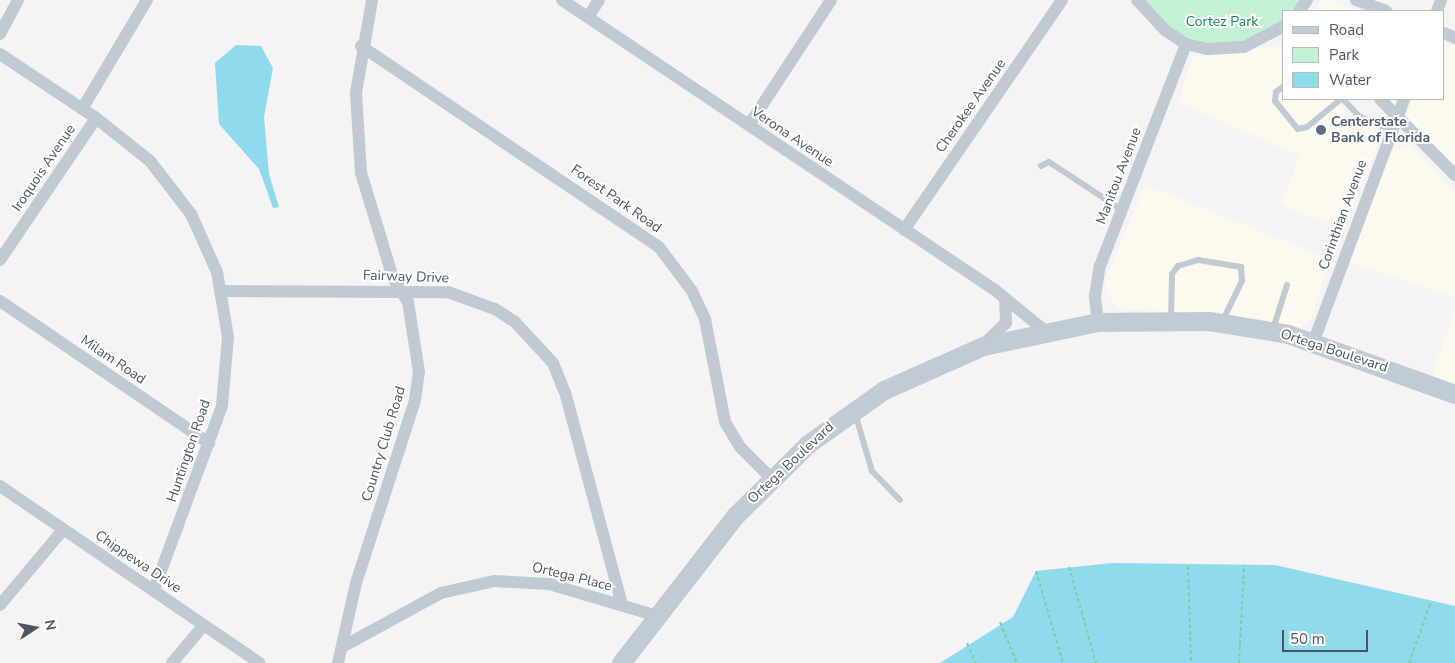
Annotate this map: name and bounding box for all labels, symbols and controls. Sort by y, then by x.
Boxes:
legend [1282,10,1445,100]
park label: Cortez Park [1186,14,1258,30]
text: Road [1329,20,1364,40]
text: Park [1329,45,1359,65]
street label: Cherokee Avenue [932,56,1010,156]
text: Water [1329,70,1371,90]
street label: Verona Avenue [748,103,836,171]
place label: Centerstate Bank of Florida [1331,114,1430,146]
street label: Iroquois Avenue [9,121,79,215]
marker: Centerstate Bank of Florida [1315,124,1327,136]
street label: Manitou Avenue [1093,125,1145,227]
street label: Corinthian Avenue [1315,158,1371,272]
street label: Forest Park Road [567,161,665,237]
street label: Fairway Drive [362,267,450,287]
street label: Ortega Boulevard [1278,326,1390,376]
street label: Milam Road [77,332,149,388]
street label: Country Club Road [359,384,409,504]
street label: Huntington Road [164,397,214,505]
street label: Ortega Boulevard [744,419,838,507]
street label: Chippewa Drive [92,527,184,597]
street label: Ortega Place [530,559,614,595]
north arrow [10,603,60,653]
text: N [40,618,61,632]
scale bar [1285,620,1371,652]
text: 50 m [1290,629,1325,649]

